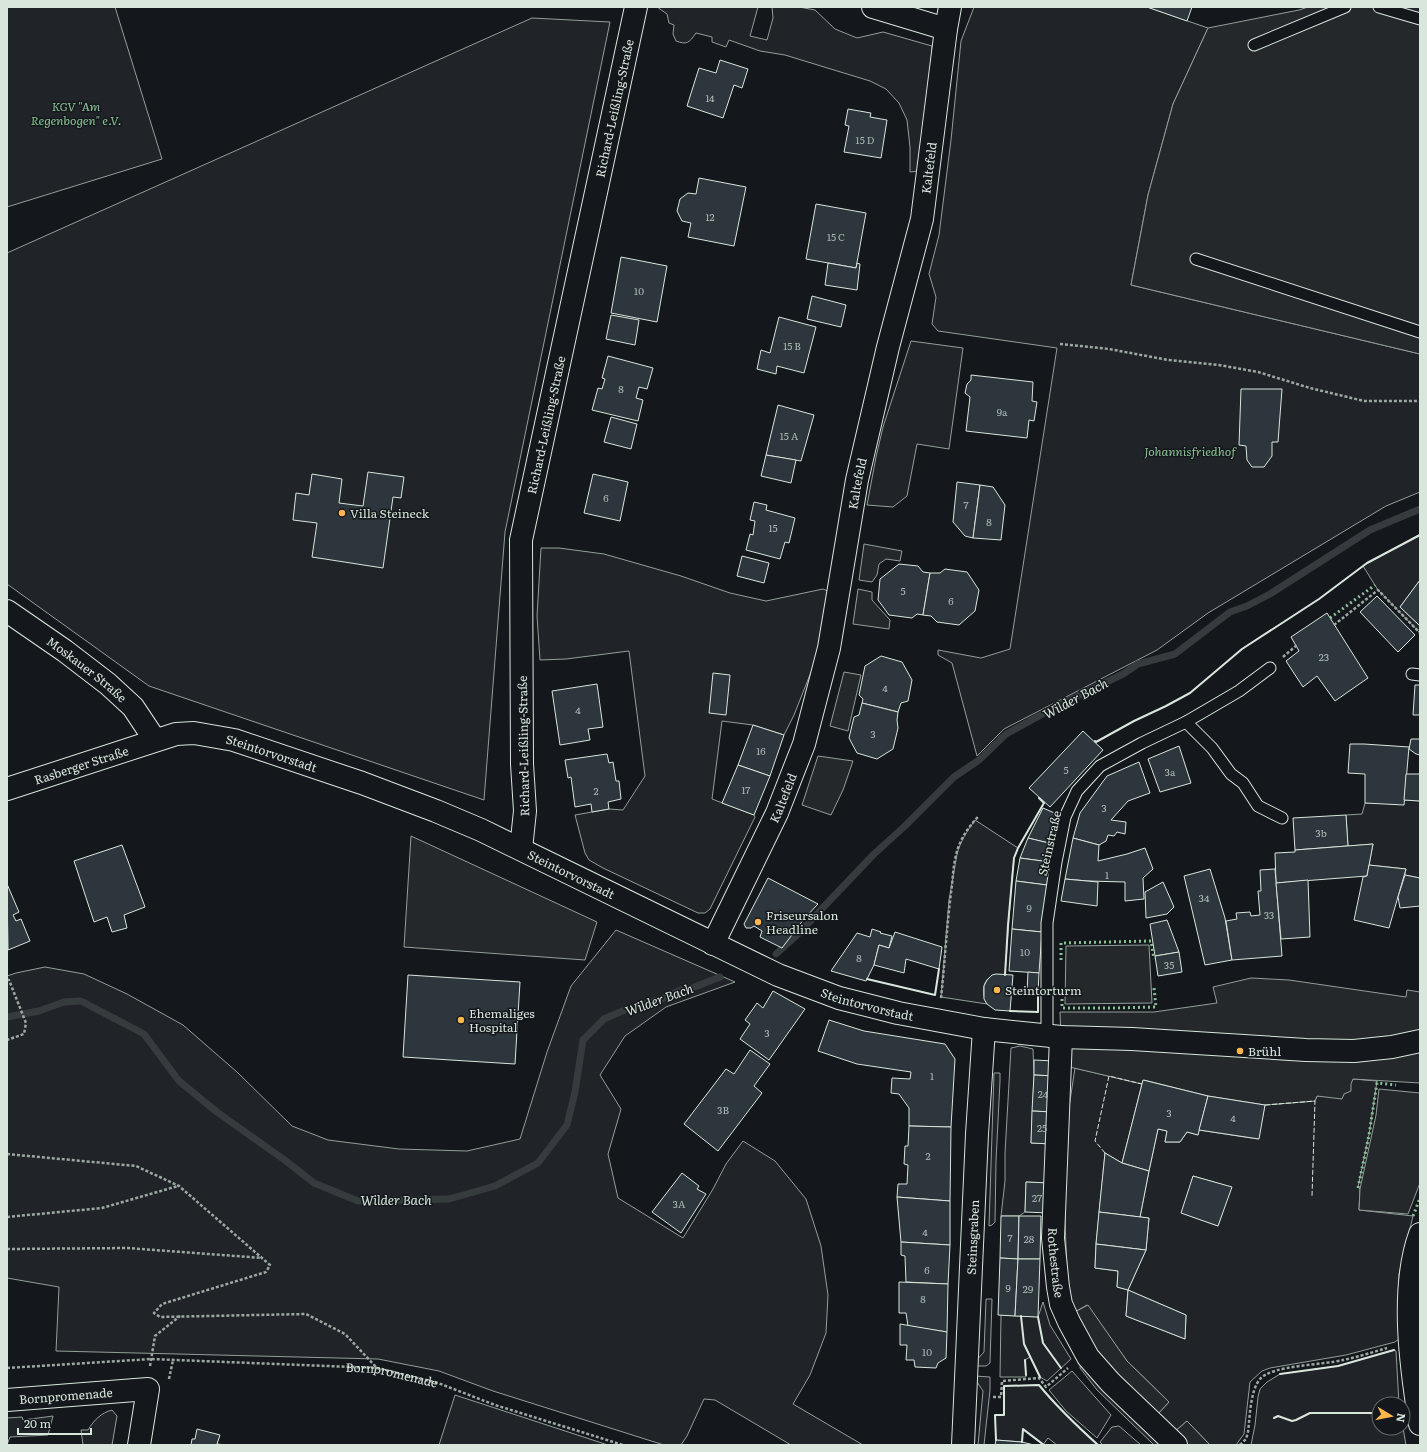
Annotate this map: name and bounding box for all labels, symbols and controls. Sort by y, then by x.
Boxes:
street label: Richard-Leißling-Straße [591,37,638,179]
house number: 14 [705,90,715,105]
park label: KGV "Am Regenbogen" e.V. [31,97,121,129]
house number: 15 D [856,132,875,147]
street label: Kaltefeld [916,140,941,195]
house number: 12 [705,209,715,224]
house number: 15 C [827,229,845,244]
house number: 10 [634,283,644,298]
house number: 15 B [783,338,801,353]
street label: Richard-Leißling-Straße [522,354,569,496]
house number: 8 [618,381,624,396]
house number: 9a [997,404,1008,419]
house number: 15 A [780,428,799,443]
park label: Johannisfriedhof [1144,442,1237,460]
street label: Kaltefeld [843,455,871,511]
house number: 6 [603,490,609,505]
house number: 7 [963,497,969,512]
place label: Villa Steineck [350,504,430,522]
marker: Villa Steineck [337,508,347,518]
house number: 8 [986,514,992,529]
house number: 15 [768,520,778,535]
house number: 5 [900,583,906,598]
house number: 6 [948,593,954,608]
street label: Moskauer Straße [43,632,131,706]
house number: 23 [1319,649,1329,664]
water label: Wilder Bach [1039,673,1111,723]
street label: Richard-Leißling-Straße [513,675,533,817]
house number: 4 [882,680,888,695]
house number: 4 [575,702,581,717]
house number: 3 [870,726,876,741]
street label: Steintorvorstadt [225,730,320,776]
street label: Rasberger Straße [32,741,131,789]
house number: 16 [756,743,766,758]
house number: 5 [1063,762,1069,777]
house number: 3a [1165,764,1176,779]
street label: Kaltefeld [765,770,801,826]
house number: 17 [742,782,750,797]
house number: 2 [593,783,599,798]
house number: 3 [1101,800,1107,815]
street label: Steinstraße [1033,809,1065,877]
house number: 3b [1315,825,1327,840]
street label: Steintorvorstadt [525,845,618,903]
house number: 1 [1105,867,1109,882]
house number: 34 [1199,890,1210,905]
house number: 9 [1026,900,1032,915]
place label: Friseursalon Headline [766,906,838,938]
house number: 33 [1264,907,1274,922]
marker: Friseursalon Headline [753,917,763,927]
house number: 10 [1020,944,1030,959]
house number: 8 [856,950,862,965]
house number: 35 [1164,957,1174,972]
water label: Wilder Bach [622,978,696,1020]
place label: Steintorturm [1005,981,1082,999]
street label: Steintorvorstadt [818,983,915,1025]
marker: Steintorturm [992,985,1002,995]
place label: Ehemaliges Hospital [469,1004,535,1036]
marker: Ehemaliges Hospital [456,1015,466,1025]
house number: 3 [764,1025,770,1040]
place label: Brühl [1248,1042,1281,1060]
marker: Brühl [1235,1046,1245,1056]
house number: 1 [930,1068,934,1083]
house number: 24 [1038,1086,1049,1101]
house number: 3B [717,1102,729,1117]
house number: 3 [1166,1105,1172,1120]
house number: 4 [1230,1110,1236,1125]
house number: 25 [1037,1120,1047,1135]
house number: 2 [925,1148,931,1163]
water label: Wilder Bach [360,1190,432,1209]
house number: 27 [1032,1190,1042,1205]
house number: 3A [673,1196,686,1211]
street label: Steinsgraben [962,1199,983,1275]
house number: 4 [922,1224,928,1239]
street label: Rothestraße [1044,1227,1069,1299]
house number: 7 [1007,1230,1013,1245]
house number: 28 [1024,1231,1035,1246]
house number: 6 [924,1262,930,1277]
house number: 9 [1005,1280,1011,1295]
house number: 29 [1023,1281,1033,1296]
house number: 8 [920,1291,926,1306]
house number: 10 [922,1344,932,1359]
street label: Bornpromenade [345,1358,440,1392]
street label: Bornpromenade [18,1383,113,1408]
north arrow [1371,1396,1411,1436]
scale bar [18,1410,91,1436]
text: N [1393,1412,1411,1424]
text: 20 m [24,1414,51,1432]

